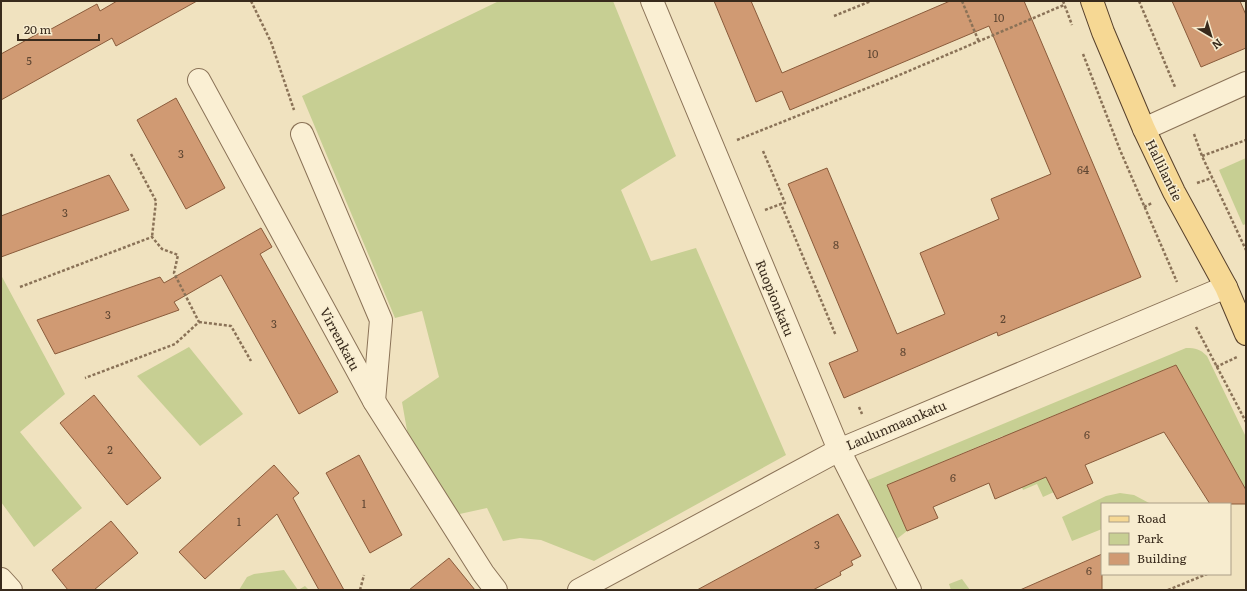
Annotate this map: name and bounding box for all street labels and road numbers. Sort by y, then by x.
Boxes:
street label: Hallilantie [1141,136,1188,204]
street label: Ruopionkatu [751,257,799,339]
street label: Virrenkatu [316,304,365,374]
street label: Laulunmaankatu [843,395,949,454]

